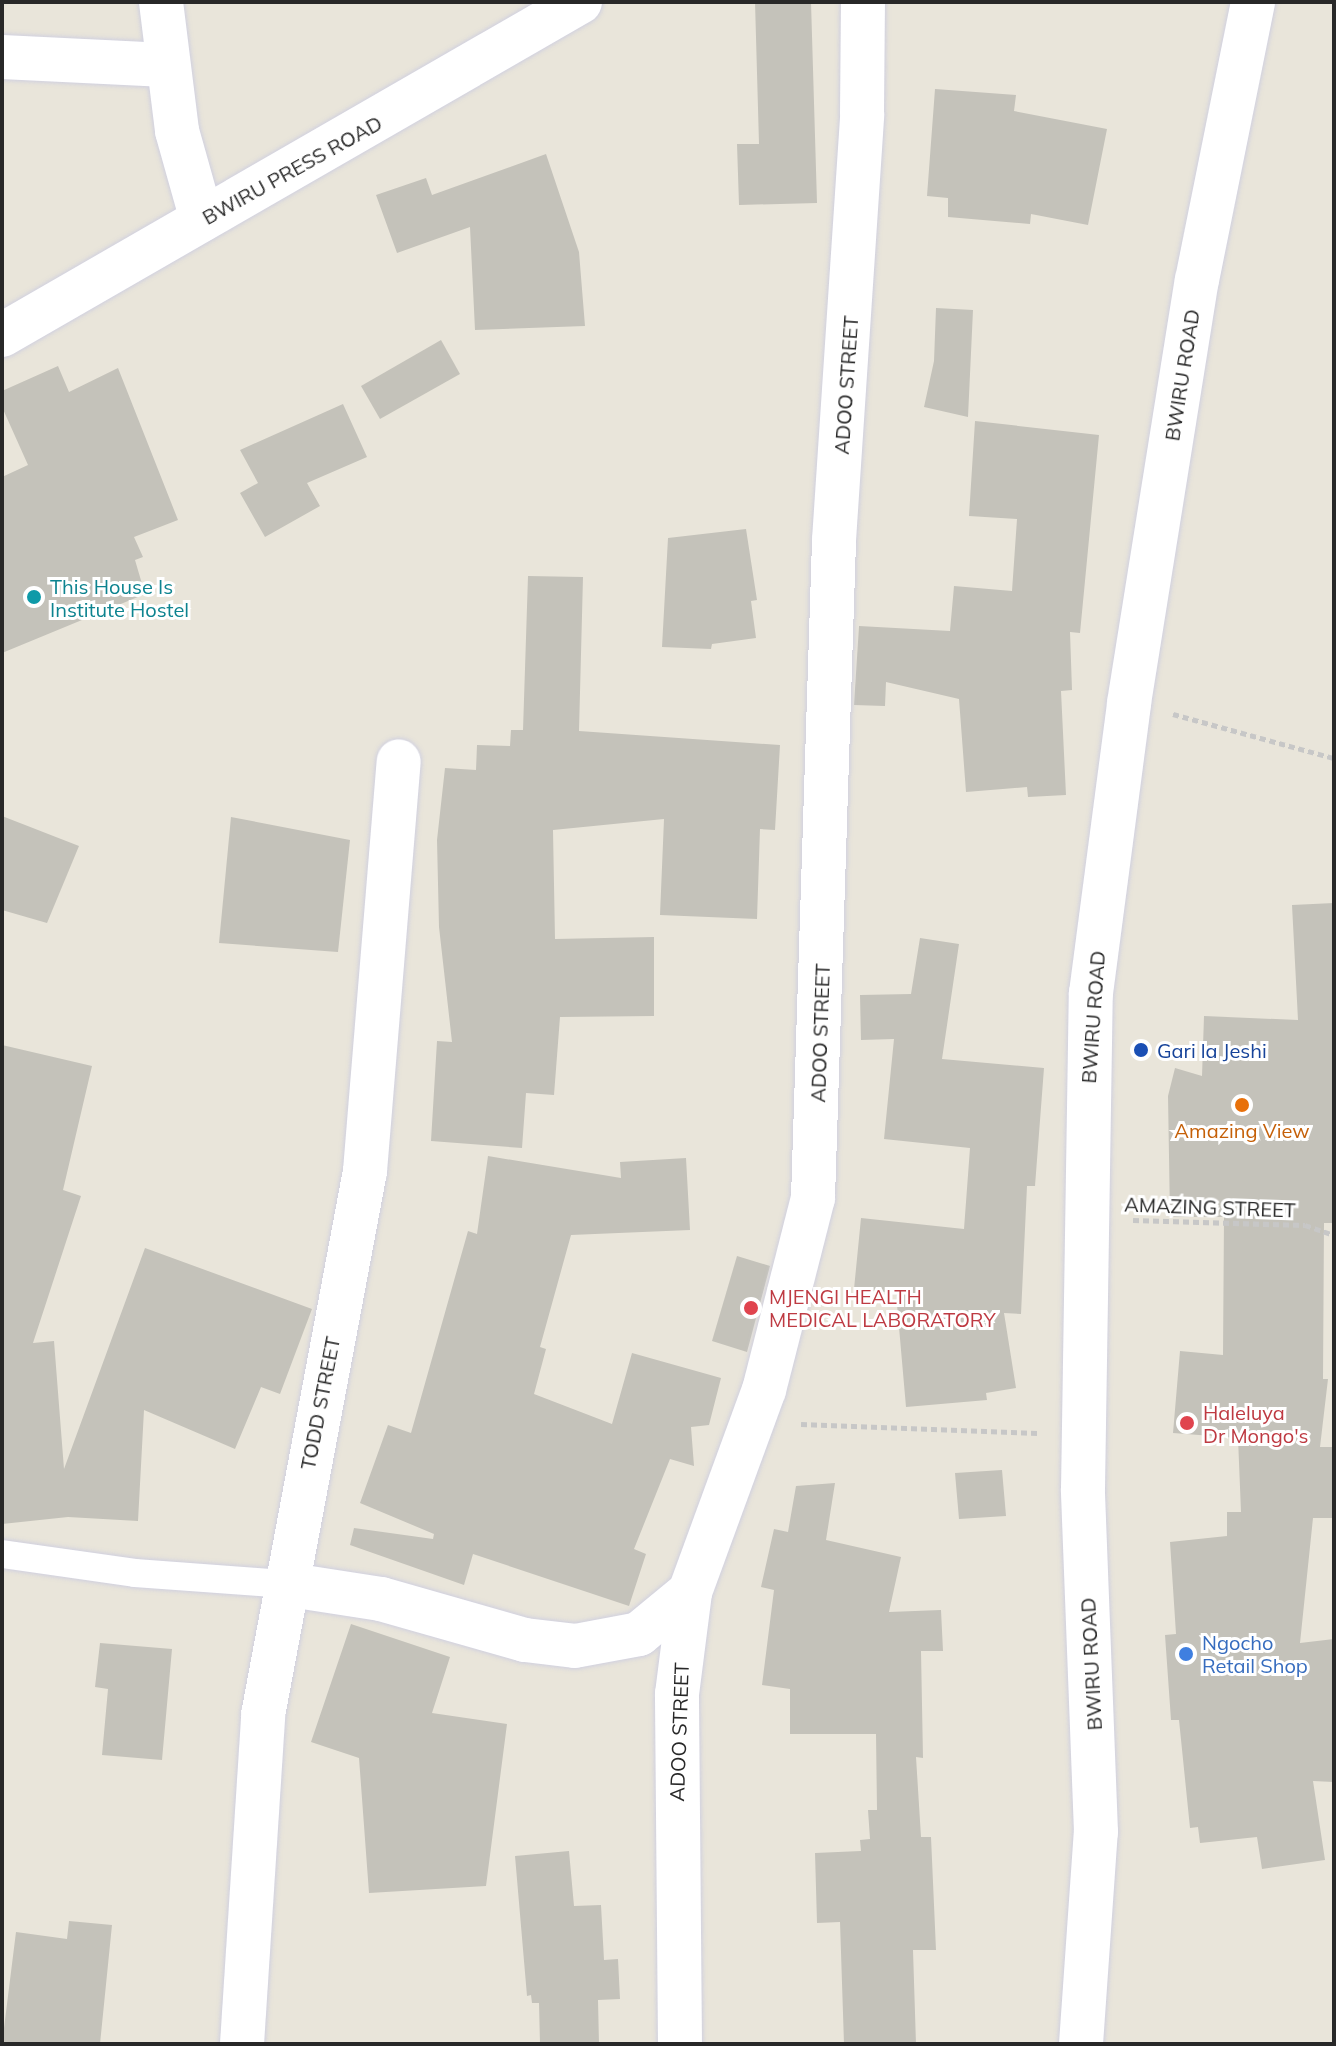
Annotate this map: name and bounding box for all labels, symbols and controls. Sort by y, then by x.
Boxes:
street label: BWIRU PRESS ROAD [198,111,386,229]
street label: BWIRU ROAD [1160,307,1204,443]
street label: ADOO STREET [829,315,863,455]
place label: This House Is Institute Hostel [50,574,189,621]
marker: This House Is Institute Hostel [25,588,43,606]
street label: BWIRU ROAD [1076,950,1110,1084]
street label: ADOO STREET [806,963,834,1103]
place label: Gari la Jeshi [1157,1038,1267,1062]
marker: Gari la Jeshi [1132,1041,1150,1059]
marker: Amazing View [1233,1096,1251,1114]
place label: Amazing View [1174,1118,1310,1142]
street label: AMAZING STREET [1124,1192,1296,1222]
place label: MJENGI HEALTH MEDICAL LABORATORY [769,1284,996,1331]
marker: MJENGI HEALTH MEDICAL LABORATORY [740,1297,762,1319]
street label: TODD STREET [295,1334,345,1472]
place label: Haleluya Dr Mongo's [1203,1400,1309,1447]
marker: Haleluya Dr Mongo's [1178,1414,1196,1432]
street label: BWIRU ROAD [1076,1597,1106,1731]
place label: Ngocho Retail Shop [1202,1630,1308,1677]
marker: Ngocho Retail Shop [1177,1645,1195,1663]
street label: ADOO STREET [665,1662,693,1802]

